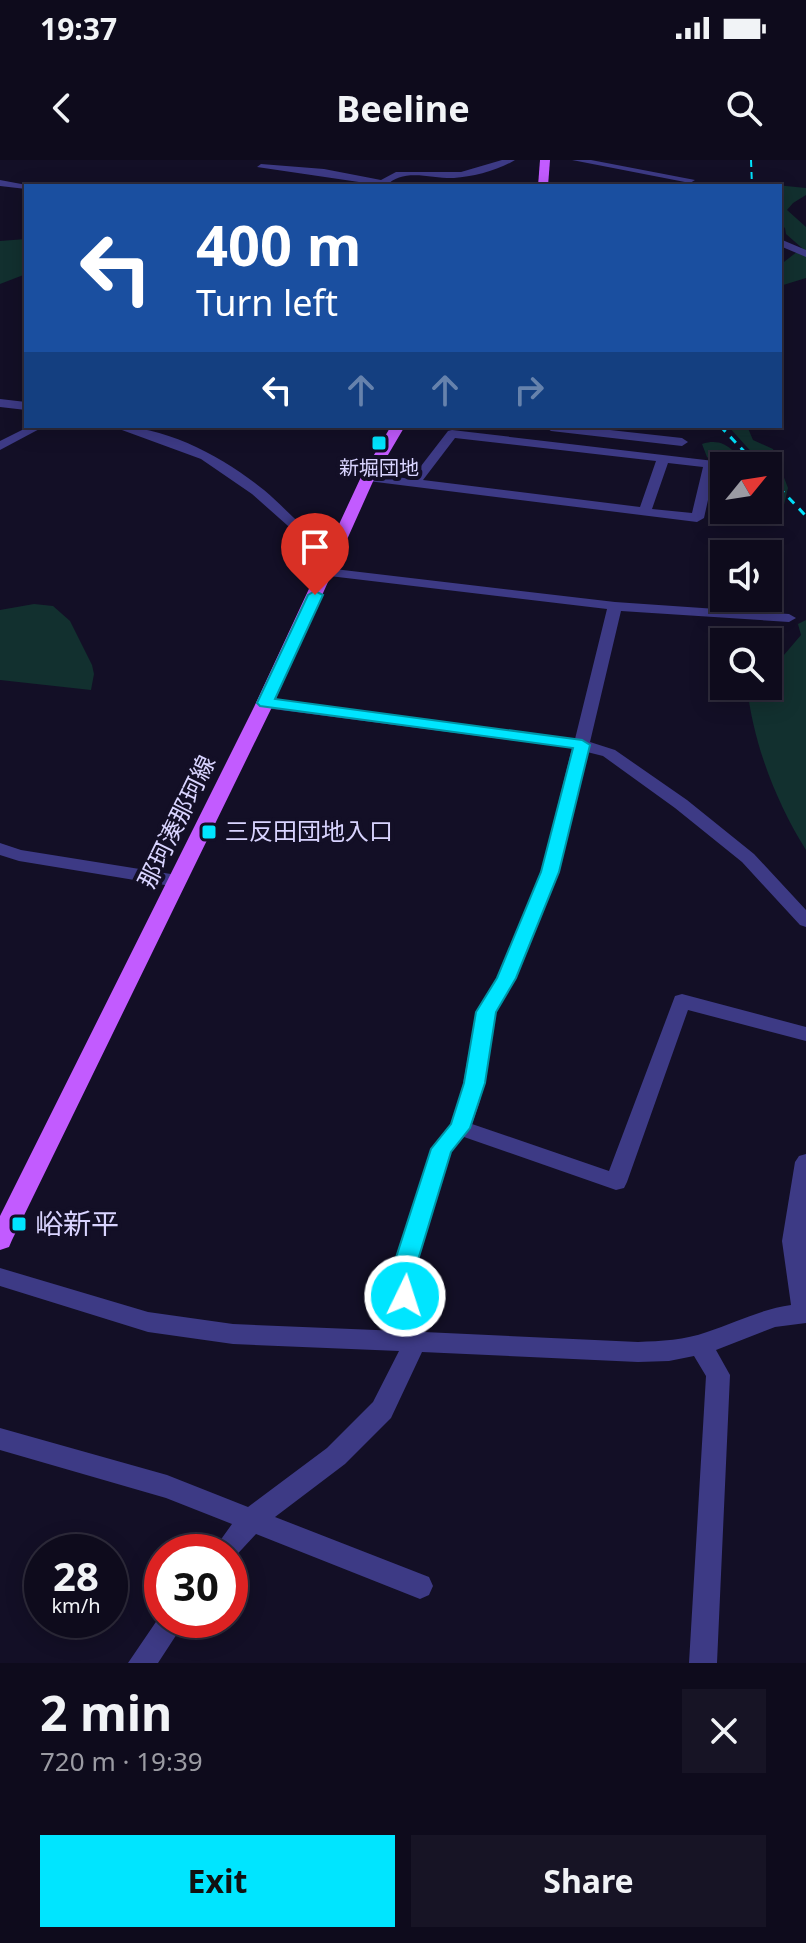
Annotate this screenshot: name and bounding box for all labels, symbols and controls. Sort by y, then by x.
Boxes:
text: 19:37 [40,8,117,49]
text: Beeline [336,84,470,133]
icon: back [40,86,84,130]
icon: search [722,86,766,130]
text: 400 m [196,206,361,282]
icon: left [64,216,168,320]
text: Turn left [196,278,338,327]
icon: left [255,368,299,412]
icon: ahead [339,368,383,412]
icon: ahead [423,368,467,412]
icon: right [507,368,551,412]
marker: 新堀団地 [370,434,388,452]
north arrow [710,452,782,524]
map controls [710,452,782,700]
place label: 新堀団地 [339,454,419,481]
pin [281,513,349,595]
icon: arrive [293,525,337,569]
button: sound [710,540,782,612]
button: search [710,628,782,700]
street label: 那珂湊那珂線 [129,749,222,893]
place label: 三反田団地入口 [225,814,393,847]
marker: 三反田団地入口 [200,823,218,841]
place label: 峪新平 [35,1204,119,1242]
marker: 峪新平 [10,1215,28,1233]
position arrow [363,1254,447,1338]
speed limit sign: 30 [144,1534,248,1638]
text: 28 [53,1548,99,1603]
text: km/h [51,1592,101,1619]
text: 2 min [40,1680,172,1745]
button: close [682,1689,766,1773]
text: 720 m · 19:39 [40,1743,203,1779]
button: Exit [40,1835,395,1927]
button: Share [411,1835,766,1927]

